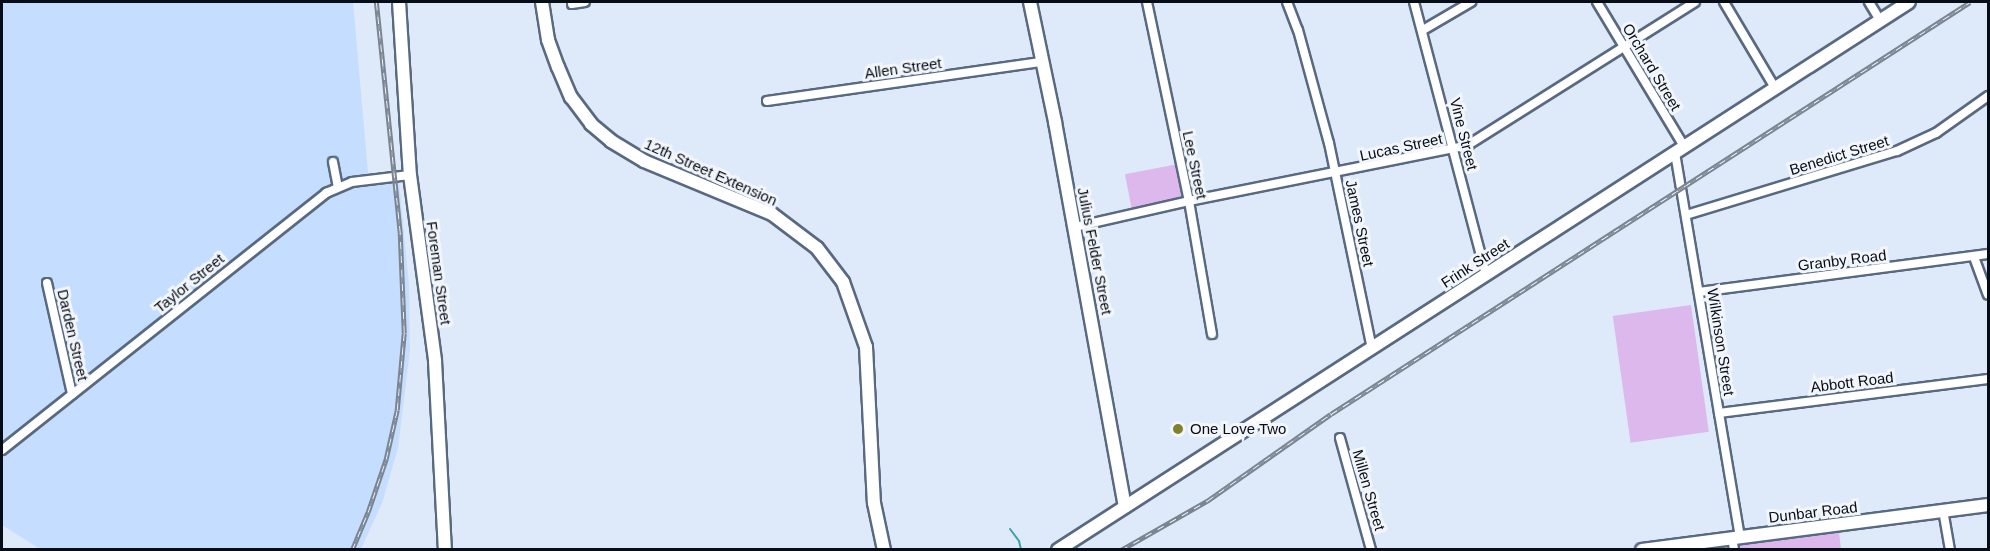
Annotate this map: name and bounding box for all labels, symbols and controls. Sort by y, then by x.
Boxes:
street label: Orchard Street [1619,20,1685,114]
street label: Allen Street [863,54,943,82]
street label: Vine Street [1446,96,1482,172]
street label: Lee Street [1179,129,1211,201]
street label: Lucas Street [1358,129,1444,165]
street label: Benedict Street [1787,131,1891,179]
street label: 12th Street Extension [642,135,780,209]
street label: James Street [1342,178,1378,268]
street label: Julius Felder Street [1074,186,1116,316]
street label: Foreman Street [423,220,455,326]
street label: Frink Street [1438,234,1512,292]
street label: Granby Road [1797,246,1887,274]
street label: Taylor Street [151,250,227,316]
street label: Darden Street [54,287,92,383]
street label: Wilkinson Street [1704,287,1738,397]
street label: Abbott Road [1810,368,1894,396]
place label: One Love Two [1190,420,1287,438]
marker: One Love Two [1171,422,1185,436]
street label: Millen Street [1349,447,1389,533]
street label: Dunbar Road [1768,498,1858,526]

